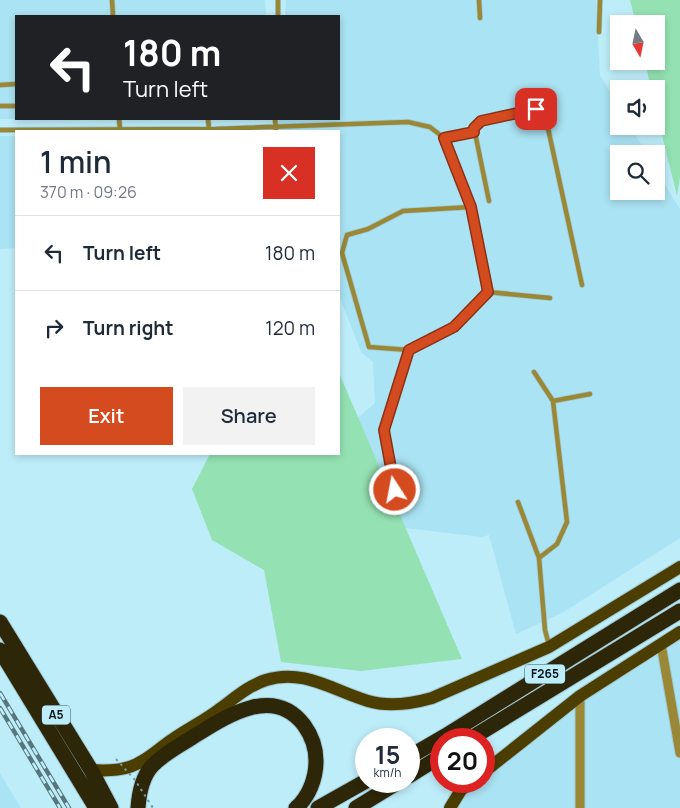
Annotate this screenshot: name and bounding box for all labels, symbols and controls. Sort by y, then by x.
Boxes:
north arrow [610,15,665,70]
map controls [610,15,665,200]
text: 180 m [123,29,221,77]
icon: left [40,35,105,100]
text: Turn left [123,74,208,104]
button: sound [610,80,665,135]
pin [515,88,557,130]
icon: arrive [522,95,550,123]
text: 1 min [40,141,112,182]
button: search [610,145,665,200]
button: close [263,147,315,199]
text: 370 m · 09:26 [40,181,137,203]
icon: left [40,239,68,267]
text: Turn left [83,240,161,266]
text: 180 m [265,240,315,266]
icon: right [40,314,68,342]
text: Turn right [83,315,173,341]
text: 120 m [265,315,315,341]
button: Exit [40,387,173,445]
button: Share [183,387,315,445]
position arrow [368,463,420,515]
road number: F265 [525,664,565,684]
road number: A5 [42,706,70,724]
speed limit sign: 20 [430,728,495,793]
text: 15 [375,737,400,772]
text: km/h [374,764,401,781]

